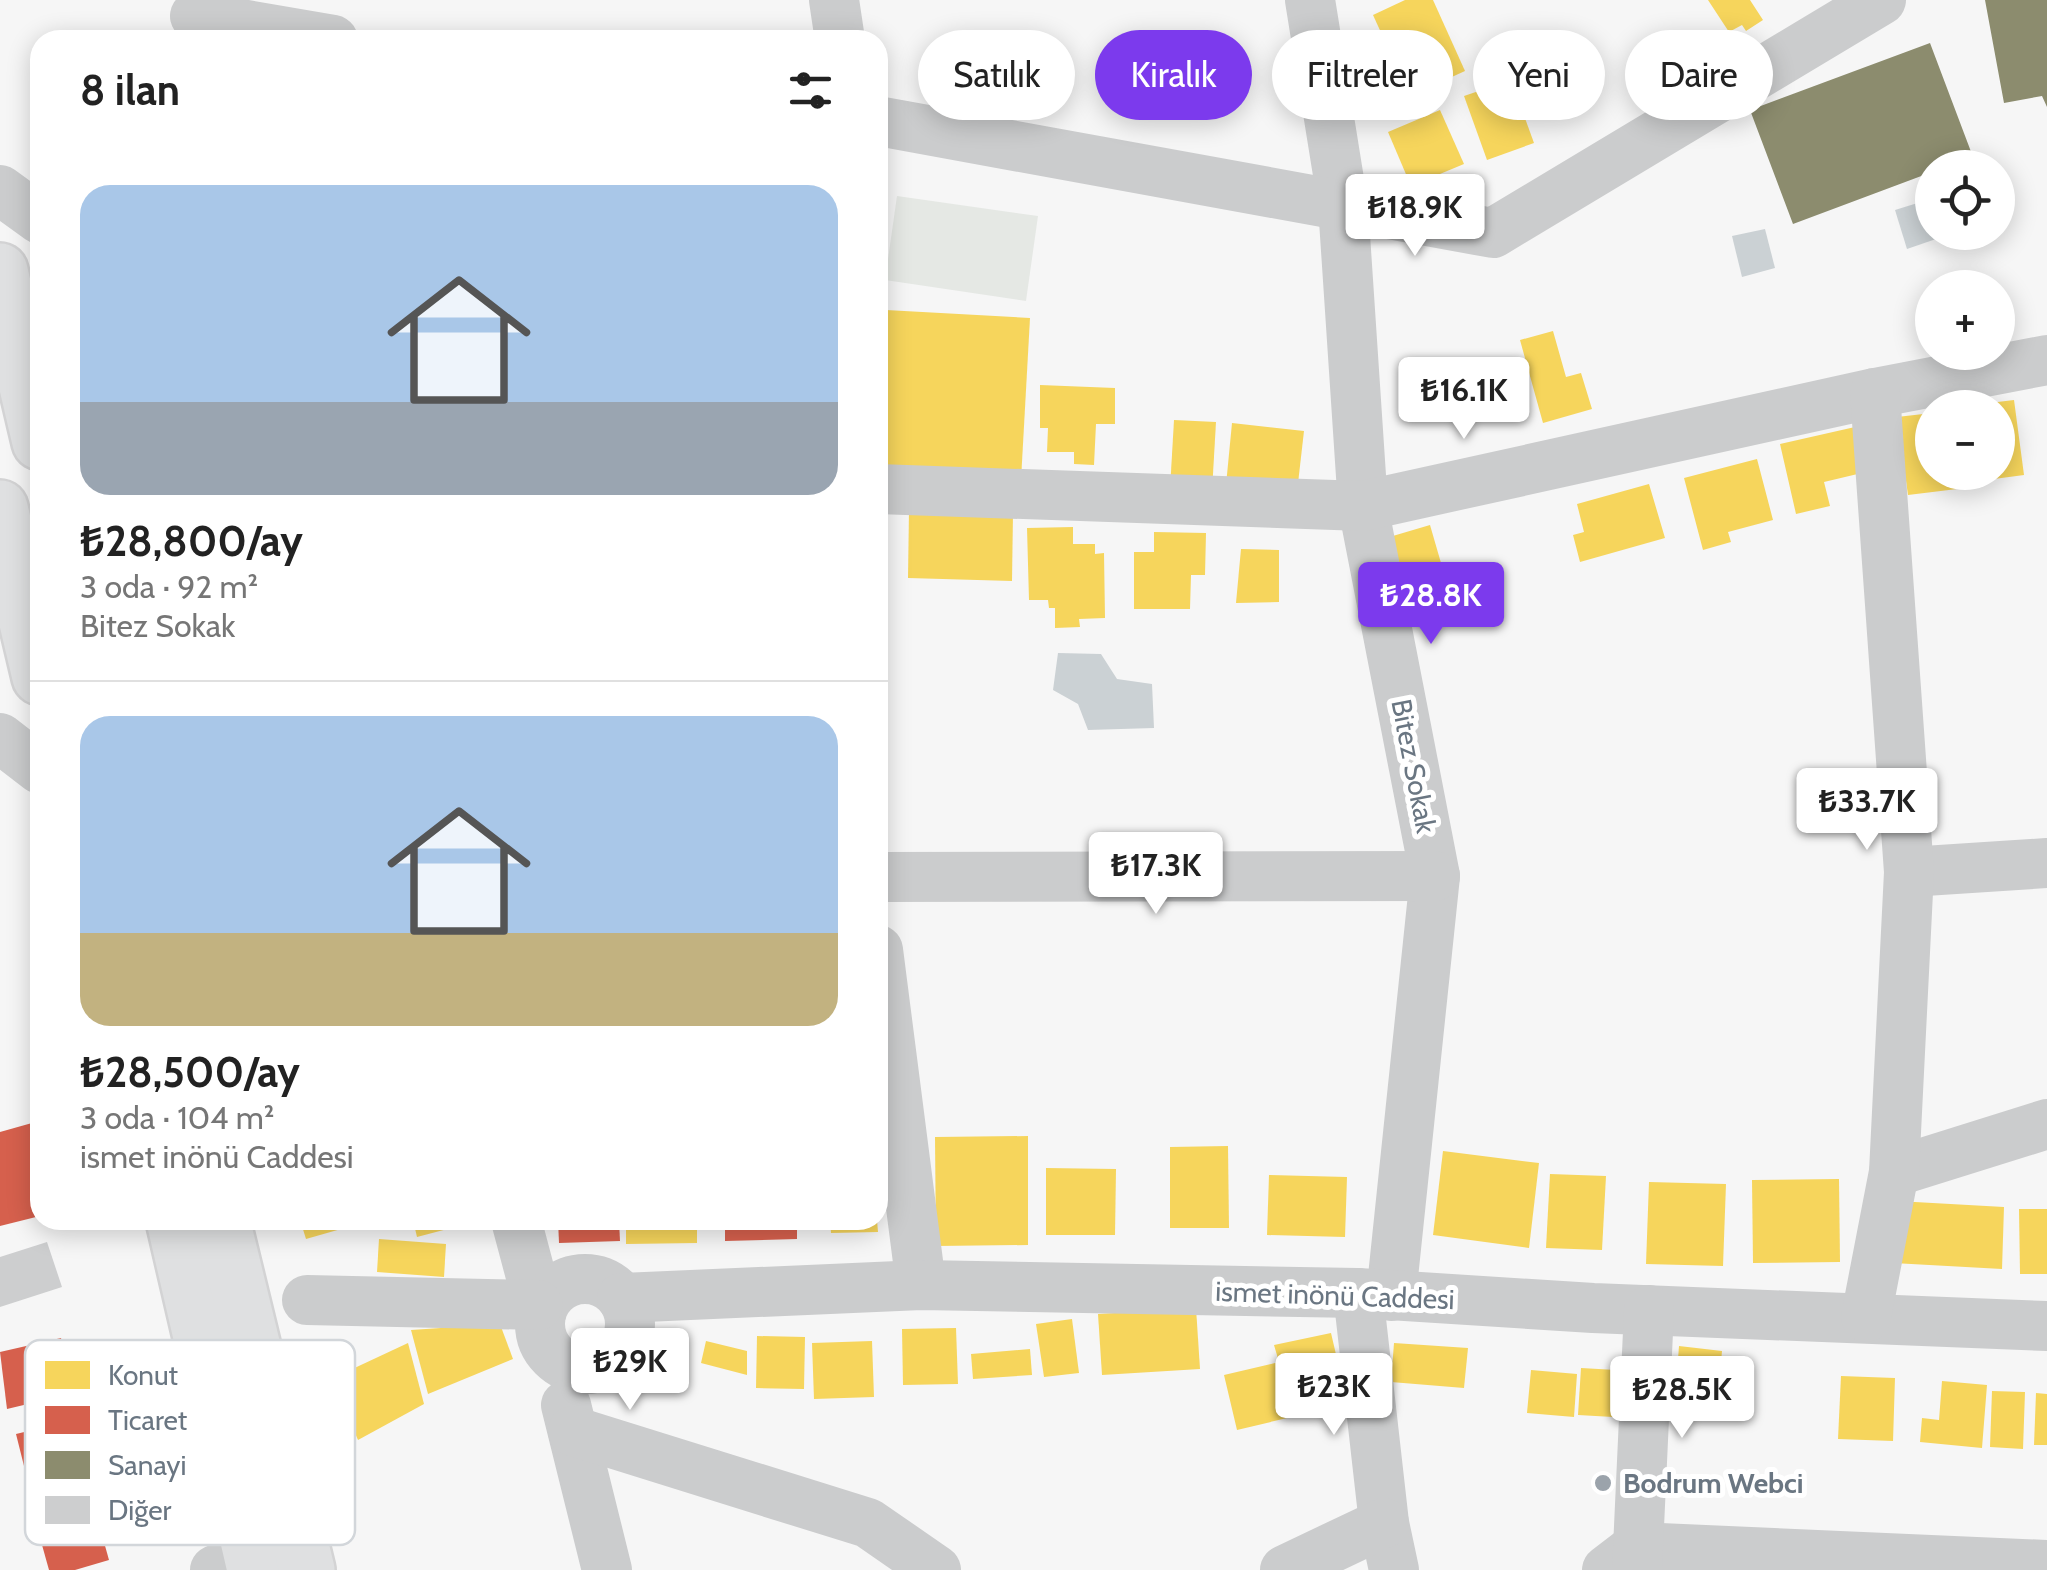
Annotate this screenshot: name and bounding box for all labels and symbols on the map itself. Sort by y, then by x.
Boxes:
pin: ₺18.9K [1334,174,1496,259]
pin: ₺16.1K [1383,357,1545,442]
pin: ₺28.8K [1350,562,1512,647]
street label: Bitez Sokak [1384,696,1444,836]
pin: ₺33.7K [1786,768,1948,853]
pin: ₺17.3K [1075,832,1237,917]
street label: ismet inönü Caddesi [1215,1274,1455,1316]
pin: ₺29K [571,1328,689,1413]
legend [25,1340,355,1545]
pin: ₺23K [1275,1353,1393,1438]
pin: ₺28.5K [1601,1356,1763,1441]
text: Konut [108,1358,178,1392]
text: Ticaret [108,1403,187,1437]
text: Sanayi [108,1448,186,1482]
place label: Bodrum Webci [1623,1466,1804,1500]
marker: Bodrum Webci [1592,1472,1614,1494]
text: Diğer [108,1493,172,1527]

